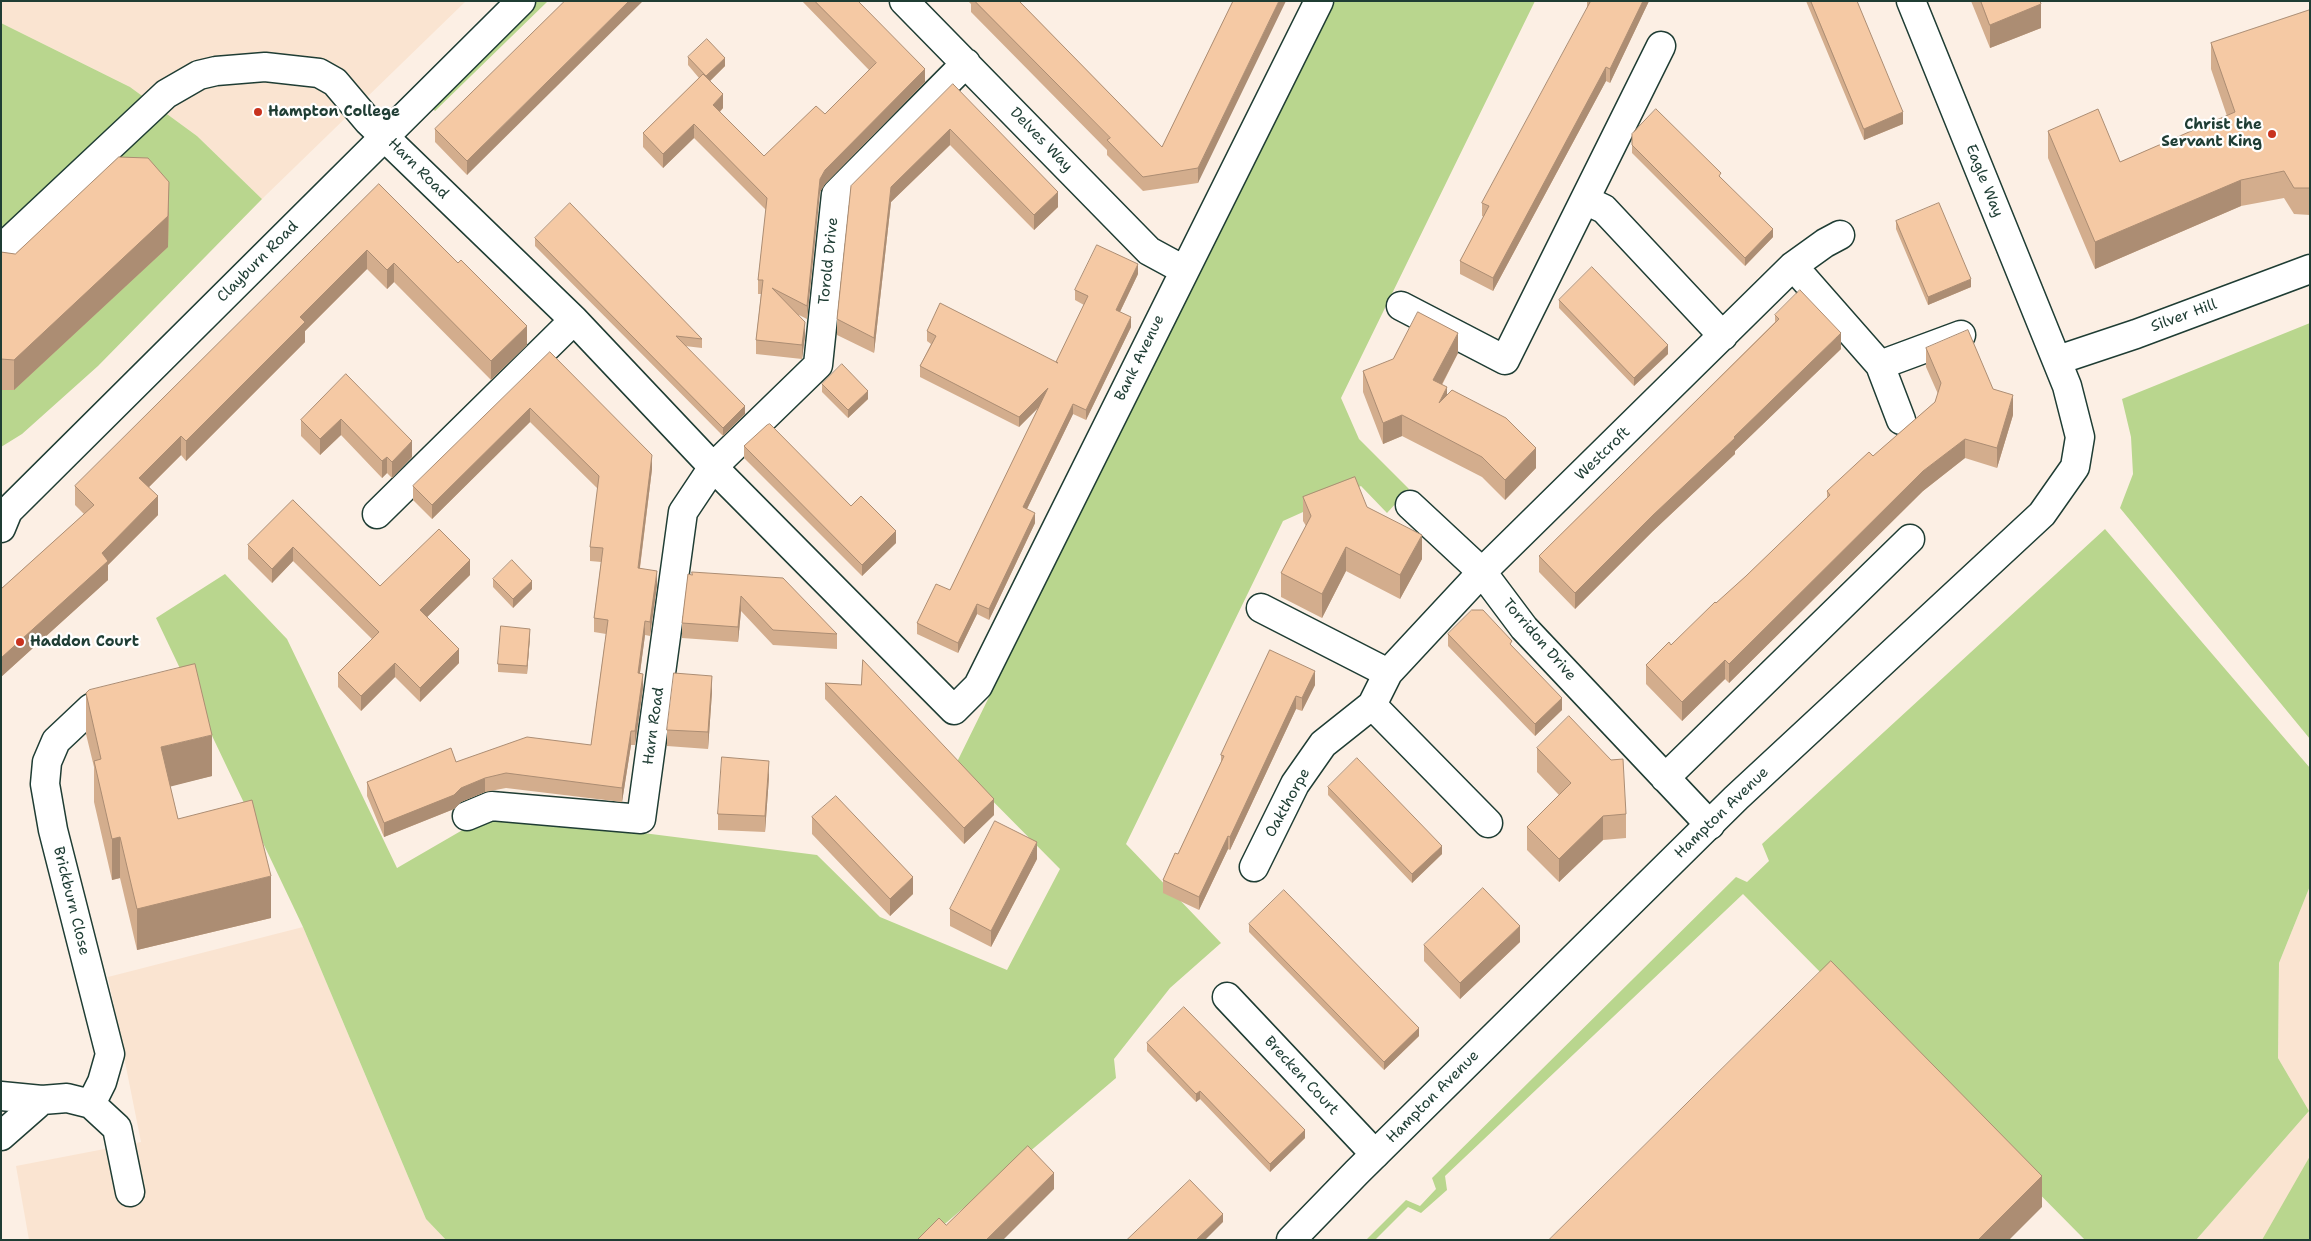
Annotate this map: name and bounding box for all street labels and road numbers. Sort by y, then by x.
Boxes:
street label: Delves Way [1006,104,1076,176]
street label: Harn Road [384,135,452,203]
street label: Eagle Way [1961,142,2007,220]
street label: Torold Drive [815,217,843,305]
street label: Clayburn Road [214,218,302,306]
street label: Silver Hill [2149,296,2219,336]
street label: Bank Avenue [1111,312,1169,404]
street label: Westcroft [1572,423,1634,485]
street label: Torridon Drive [1498,595,1580,685]
street label: Harn Road [640,686,668,766]
street label: Hampton Avenue [1671,764,1773,862]
street label: Oakthorpe [1262,765,1314,841]
street label: Brickburn Close [49,845,93,957]
street label: Brecken Court [1260,1033,1342,1119]
street label: Hampton Avenue [1383,1047,1483,1147]

